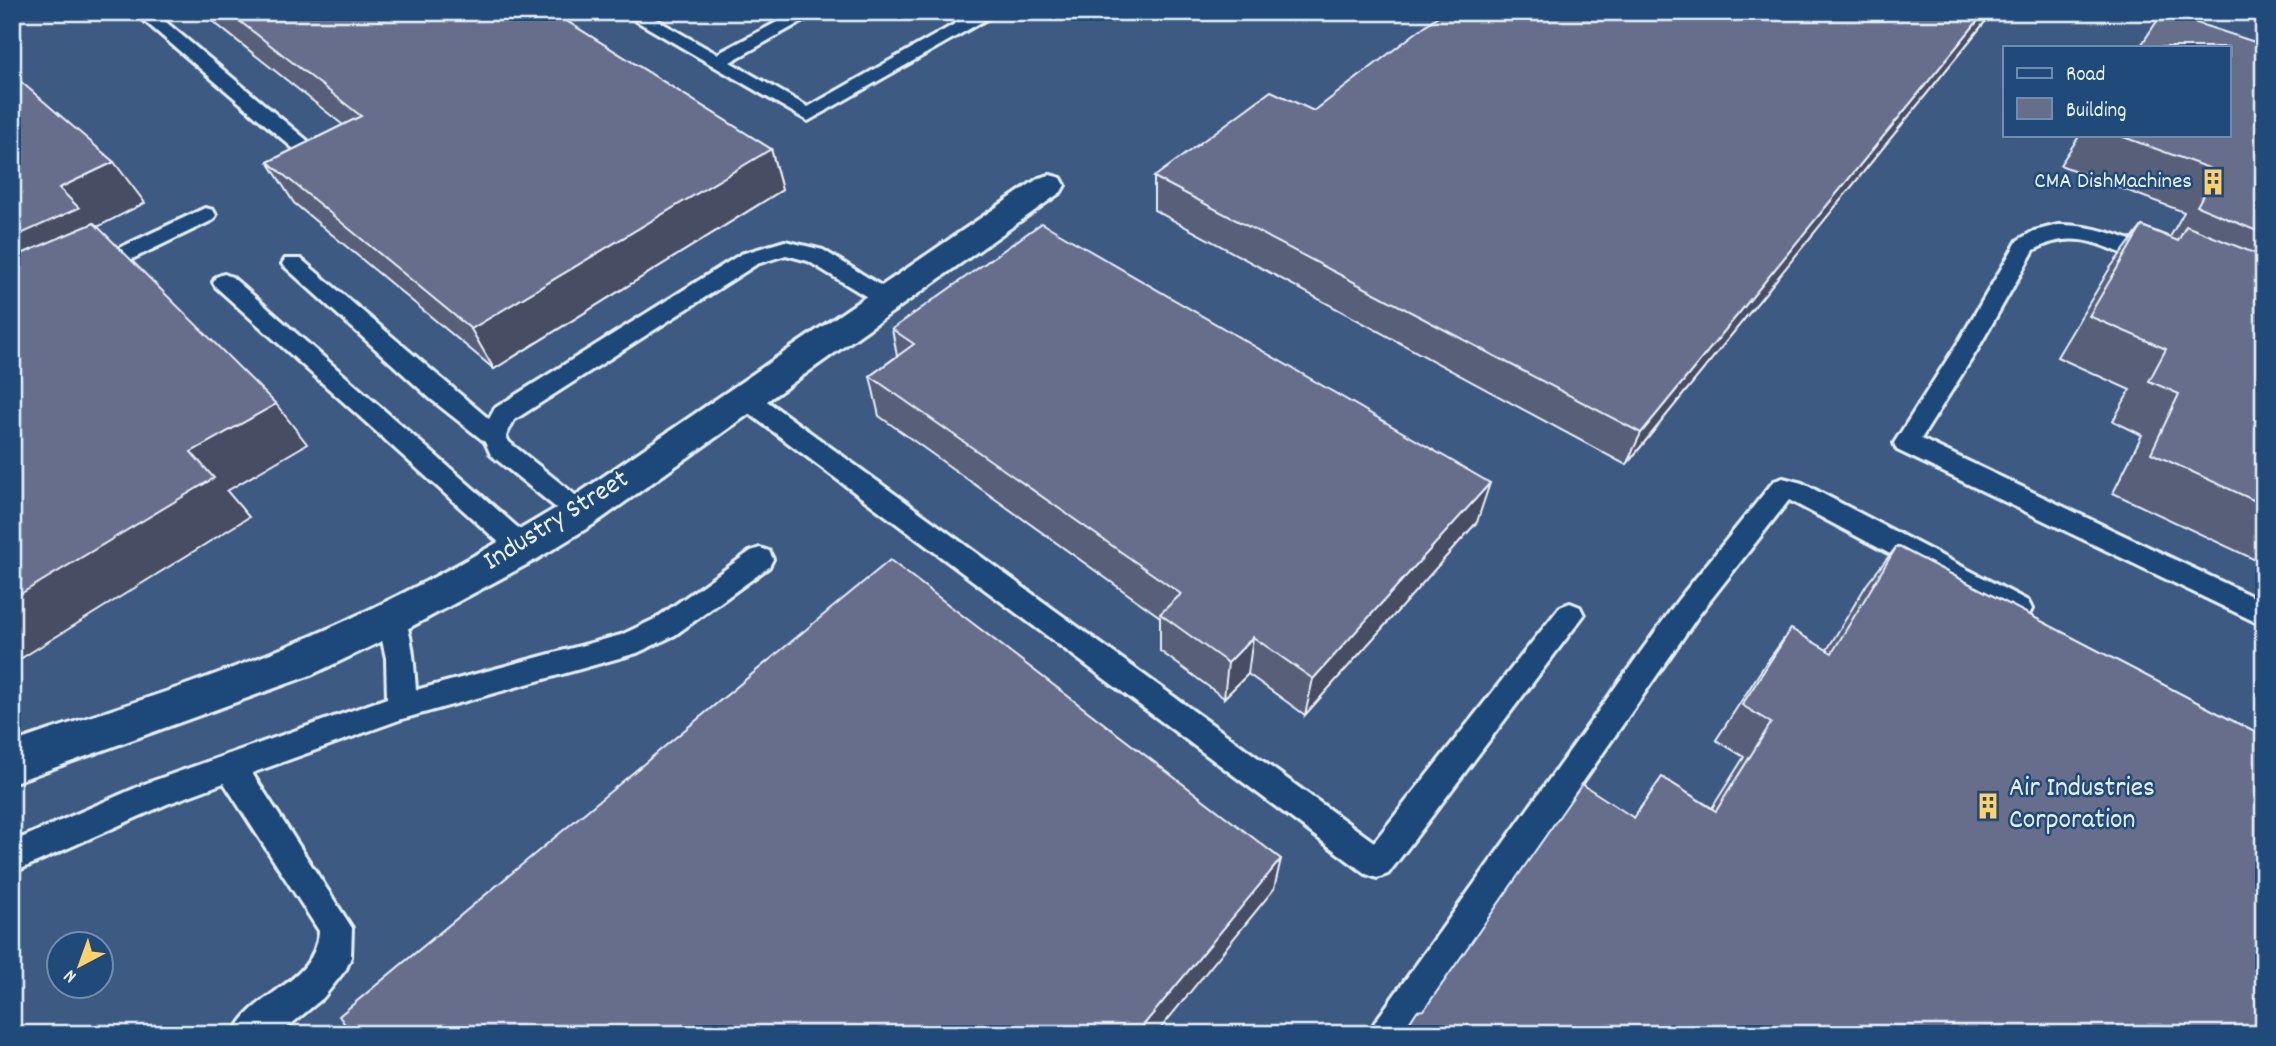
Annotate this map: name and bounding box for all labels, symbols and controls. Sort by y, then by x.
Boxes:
legend [2003,46,2230,136]
text: Road [2066,61,2105,91]
text: Building [2066,97,2126,127]
place label: CMA DishMachines [2034,166,2192,199]
building icon: CMA DishMachines [2198,167,2228,197]
street label: Industry Street [476,461,638,583]
place label: Air Industries Corporation [2009,770,2155,842]
building icon: Air Industries Corporation [1973,791,2003,821]
north arrow [46,930,116,1000]
text: N [59,962,84,988]

